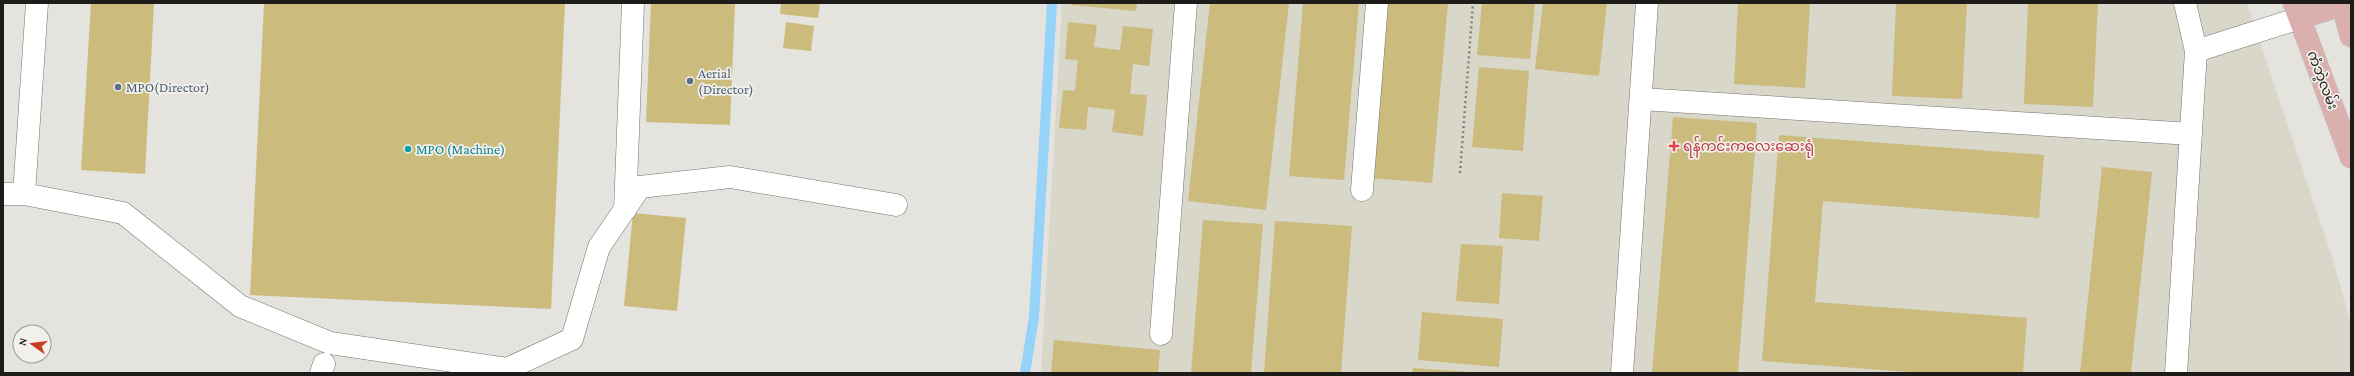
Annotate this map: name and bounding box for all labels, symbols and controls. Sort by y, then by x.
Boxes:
street label: ကံဘဲ့လမ်း [2303,48,2343,112]
place label: Aerial (Director) [698,65,754,98]
marker: Aerial (Director) [685,76,695,86]
place label: MPO(Director) [126,79,210,96]
marker: MPO(Director) [113,82,123,92]
place label: ရန်ကင်းကလေးဆေးရုံ [1683,136,1814,158]
marker: ရန်ကင်းကလေးဆေးရုံ [1668,140,1680,152]
place label: MPO (Machine) [416,141,505,158]
marker: MPO (Machine) [403,144,413,154]
north arrow [12,324,52,364]
text: N [16,336,29,347]

